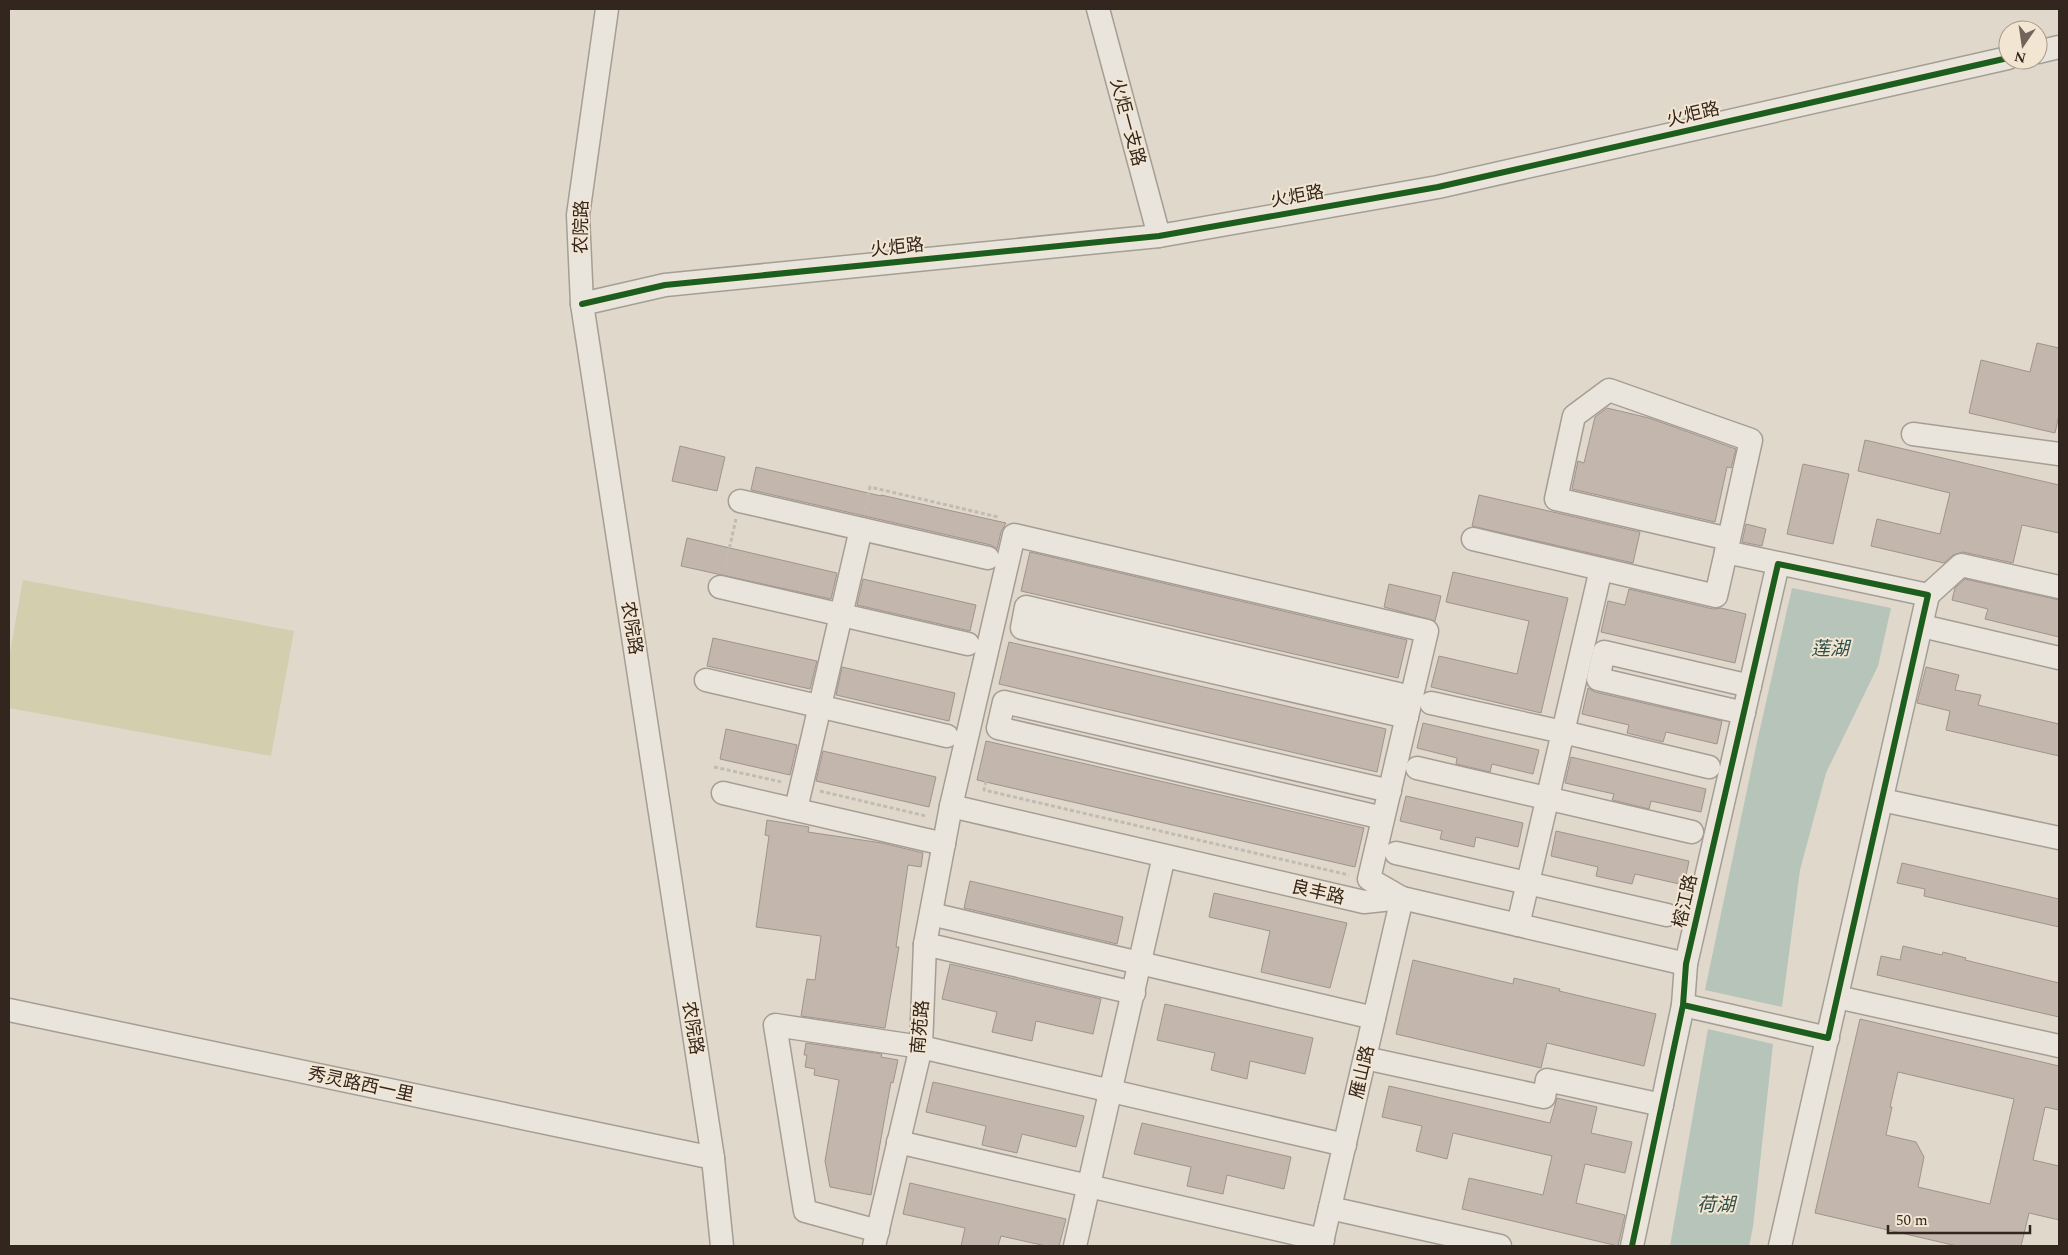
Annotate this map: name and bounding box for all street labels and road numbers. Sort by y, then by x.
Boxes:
street label: 火炬一支路 [1103,75,1152,169]
street label: 火炬路 [1664,95,1722,134]
street label: 火炬路 [1268,179,1326,214]
street label: 农院路 [568,200,595,254]
street label: 火炬路 [869,231,925,264]
street label: 农院路 [614,599,649,657]
street label: 榕江路 [1666,872,1705,930]
street label: 良丰路 [1289,873,1347,912]
street label: 农院路 [675,999,710,1057]
street label: 南苑路 [905,999,936,1055]
street label: 雁山路 [1343,1043,1382,1101]
street label: 秀灵路西一里 [305,1060,417,1109]

